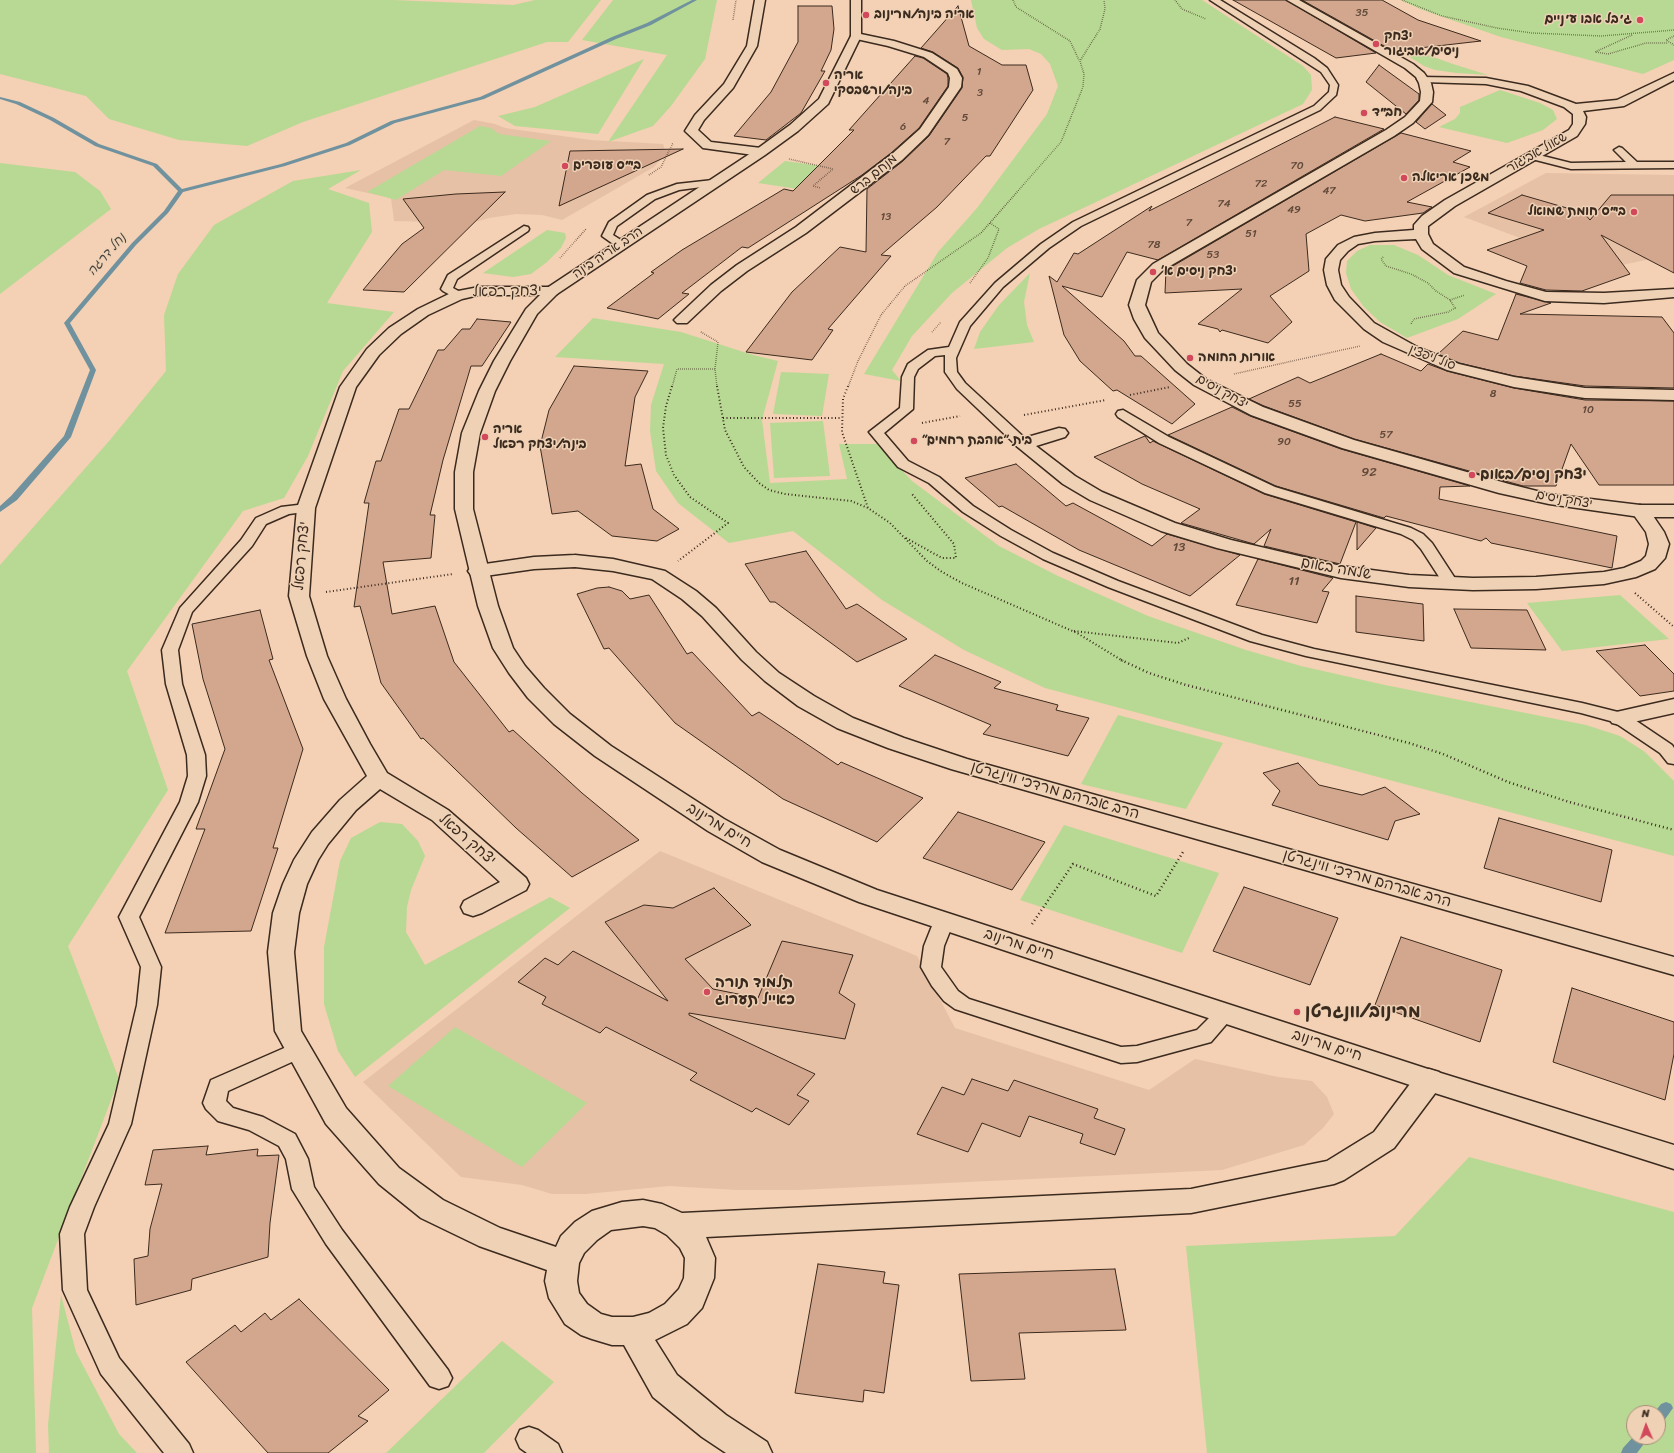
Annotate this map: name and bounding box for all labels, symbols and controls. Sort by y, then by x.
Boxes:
house number: 35 [1356,6,1368,20]
place label: אריה בינה/מרינוב [874,7,974,23]
marker: אריה בינה/מרינוב [861,10,871,20]
place label: ג'בל אבו ע'ניים [1544,12,1632,28]
marker: ג'בל אבו ע'ניים [1635,15,1645,25]
place label: יצחק ניסים/אביגור [1384,29,1459,60]
marker: יצחק ניסים/אביגור [1371,39,1381,49]
house number: 1 [977,65,981,79]
place label: אריה בינה/ורשבסקי [834,68,912,99]
marker: אריה בינה/ורשבסקי [821,78,831,88]
house number: 3 [977,86,983,100]
house number: 4 [923,94,929,108]
place label: חב"ד [1372,105,1402,121]
marker: חב"ד [1359,108,1369,118]
house number: 5 [962,111,968,125]
house number: 6 [900,120,906,134]
street label: שאול אביגור [1504,129,1570,177]
house number: 7 [944,135,950,149]
street label: מנחם ברש [847,151,901,199]
place label: בי"ס עופרים [573,158,641,174]
house number: 70 [1290,159,1304,173]
marker: בי"ס עופרים [560,161,570,171]
place label: משכן אריאלה [1412,170,1489,186]
marker: משכן אריאלה [1399,173,1409,183]
house number: 72 [1255,177,1267,191]
house number: 47 [1322,184,1336,198]
house number: 74 [1217,197,1231,211]
house number: 49 [1287,203,1301,217]
place label: בי"ס חומת שמואל [1527,204,1626,220]
marker: בי"ס חומת שמואל [1629,207,1639,217]
house number: 13 [881,210,891,224]
house number: 7 [1186,216,1192,230]
street label: הרב אריה בינה [570,224,646,282]
house number: 51 [1245,227,1257,241]
water label: נחל דרגה [84,231,130,279]
house number: 78 [1148,238,1160,252]
house number: 53 [1207,248,1219,262]
place label: יצחק ניסים א׳ [1161,264,1236,280]
marker: יצחק ניסים א׳ [1148,267,1158,277]
street label: יצחק רפאל [472,282,542,302]
street label: סול ליפצין [1406,342,1458,374]
place label: אורות החומה [1198,350,1275,366]
marker: אורות החומה [1185,353,1195,363]
street label: יצחק ניסים [1193,371,1251,413]
house number: 8 [1490,387,1496,401]
house number: 55 [1288,397,1302,411]
house number: 10 [1582,403,1594,417]
place label: אריה בינה/יצחק רפאל [493,422,587,453]
house number: 57 [1379,428,1393,442]
marker: אריה בינה/יצחק רפאל [480,432,490,442]
place label: בית ״אהבת רחמים״ [922,433,1032,449]
house number: 90 [1277,435,1291,449]
marker: בית ״אהבת רחמים״ [909,436,919,446]
house number: 92 [1361,465,1377,481]
place label: יצחק נסים/באום [1480,466,1587,484]
marker: יצחק נסים/באום [1467,470,1477,480]
street label: יצחק ניסים [1534,487,1594,513]
street label: יצחק רפאל [290,521,314,591]
house number: 13 [1173,540,1185,556]
street label: שלמה באום [1299,554,1373,584]
house number: 11 [1288,574,1300,590]
street label: הרב אברהם מרדכי ווינגרטן [969,758,1141,824]
street label: חיים מרינוב [683,800,755,852]
street label: יצחק רפאל [435,810,499,870]
street label: הרב אברהם מרדכי ווינגרטן [1281,846,1453,912]
street label: חיים מרינוב [982,925,1056,965]
place label: תלמוד תורה כאייל תערוג [715,974,795,1009]
marker: תלמוד תורה כאייל תערוג [702,987,712,997]
place label: מרינוב/וונגרטן [1305,1001,1421,1023]
marker: מרינוב/וונגרטן [1292,1007,1302,1017]
street label: חיים מרינוב [1290,1026,1364,1066]
text: N [1641,1404,1650,1423]
north arrow [1626,1405,1666,1445]

